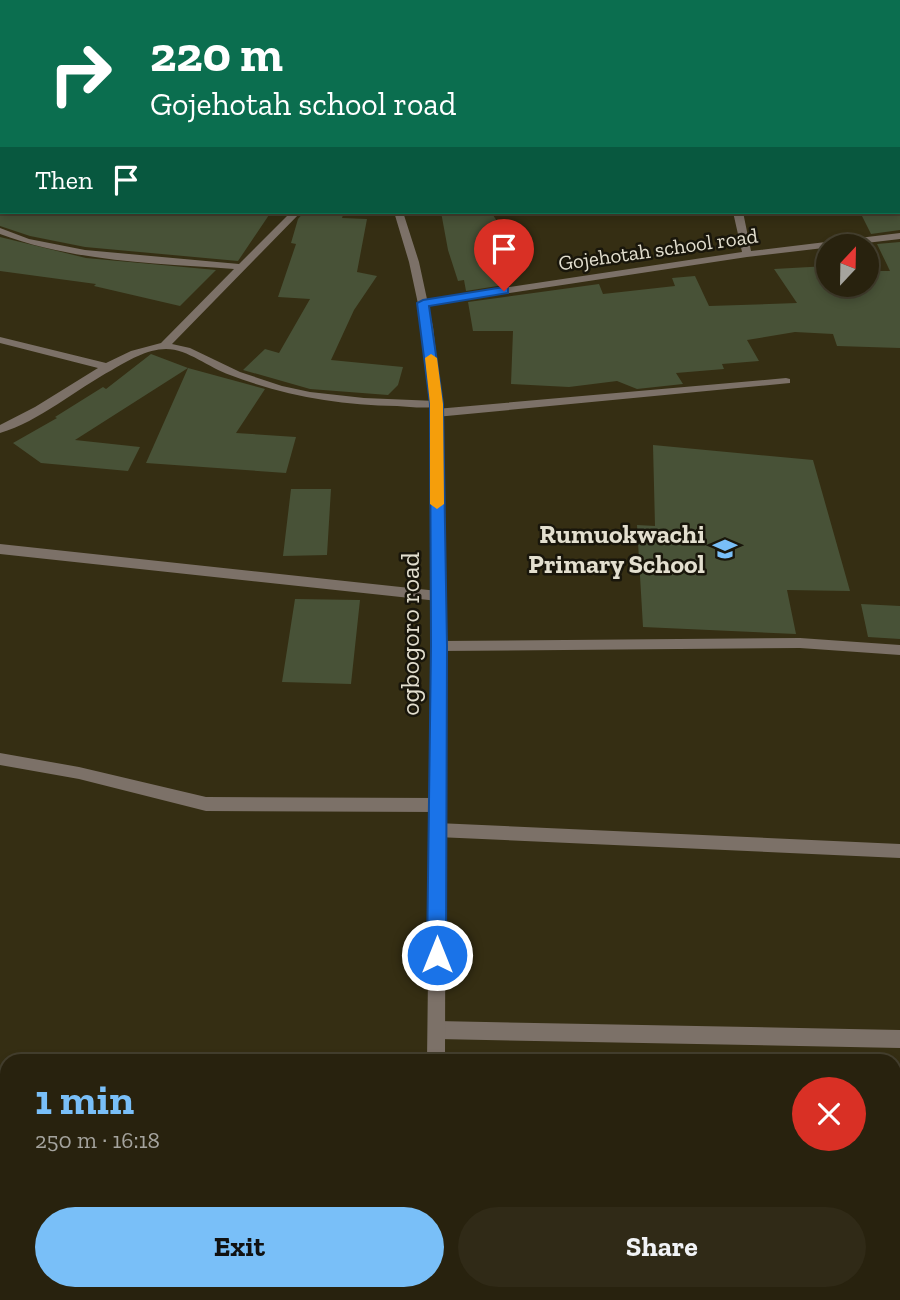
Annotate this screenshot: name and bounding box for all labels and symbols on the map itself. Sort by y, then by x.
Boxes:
pin [474,219,534,291]
street label: Gojehotah school road [557,223,760,276]
north arrow [816,234,878,298]
place label: Rumuokwachi Primary School [528,518,705,580]
school or university icon: Rumuokwachi Primary School [711,535,739,563]
street label: ogbogoro road [394,552,426,716]
position arrow [400,918,474,992]

